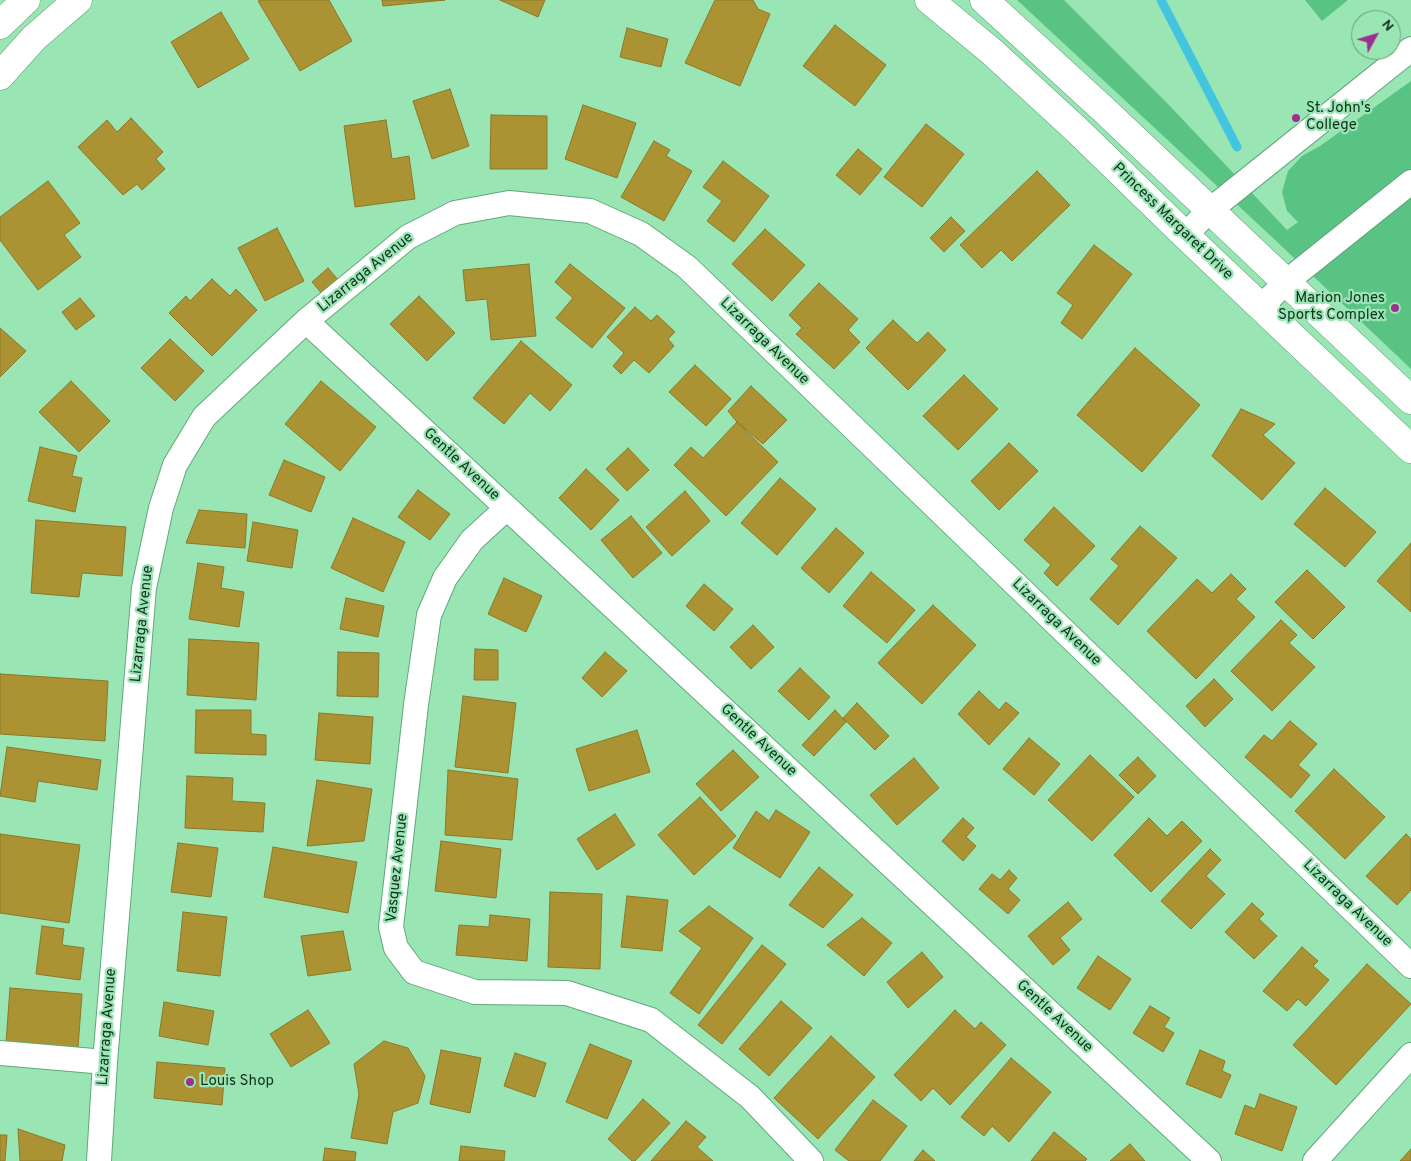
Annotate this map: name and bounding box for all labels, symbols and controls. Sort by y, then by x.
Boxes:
north arrow [1351,10,1401,60]
text: N [1377,17,1397,35]
place label: St. John's College [1306,100,1371,135]
marker: St. John's College [1290,112,1302,124]
street label: Princess Margaret Drive [1108,160,1236,284]
street label: Lizarraga Avenue [315,229,417,317]
place label: Marion Jones Sports Complex [1278,290,1385,325]
street label: Lizarraga Avenue [716,295,812,389]
marker: Marion Jones Sports Complex [1389,302,1401,314]
street label: Gentle Avenue [419,425,503,505]
street label: Lizarraga Avenue [128,565,158,683]
street label: Lizarraga Avenue [1008,576,1104,670]
street label: Gentle Avenue [716,701,800,781]
street label: Vasquez Avenue [383,813,413,923]
street label: Lizarraga Avenue [1299,857,1395,951]
street label: Lizarraga Avenue [95,968,121,1086]
street label: Gentle Avenue [1012,977,1096,1057]
place label: Louis Shop [200,1073,274,1091]
marker: Louis Shop [184,1076,196,1088]

